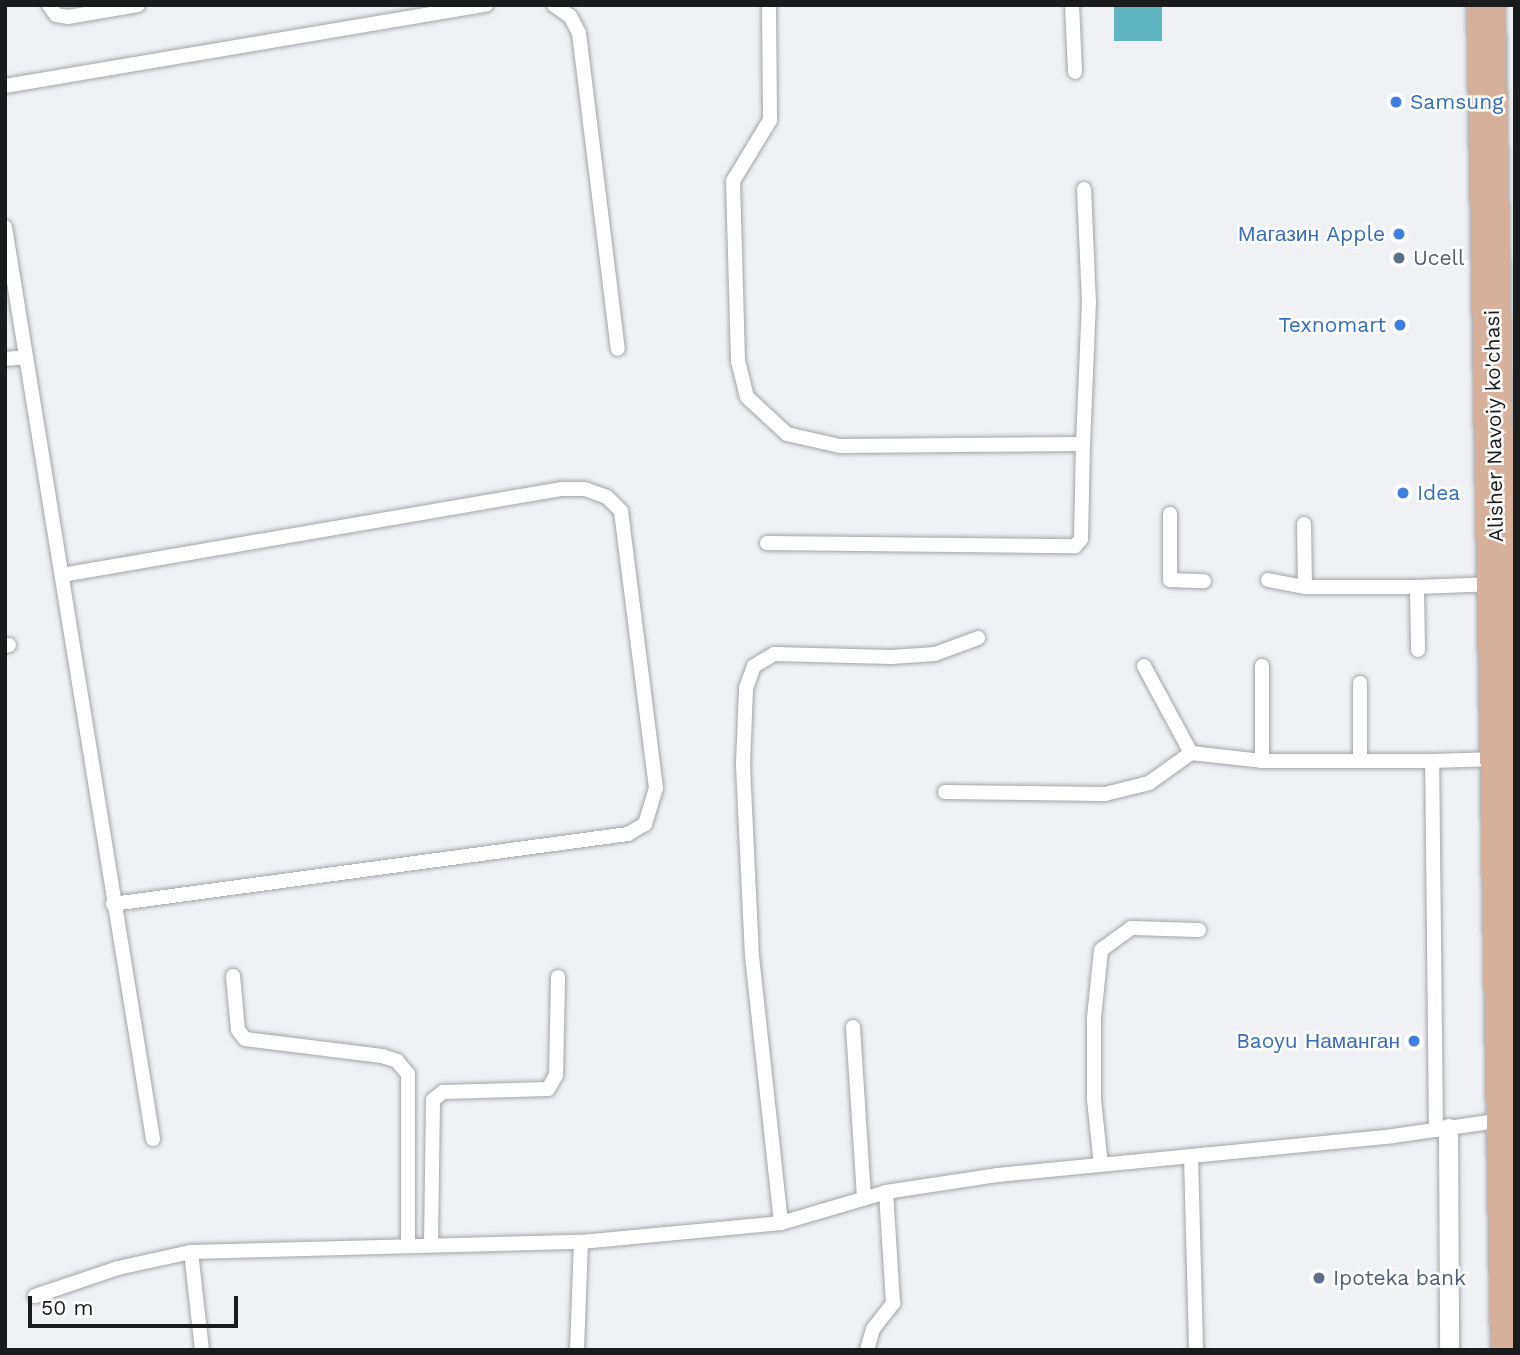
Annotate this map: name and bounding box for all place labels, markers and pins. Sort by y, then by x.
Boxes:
place label: Samsung [1410,89,1503,115]
marker: Samsung [1388,94,1404,110]
place label: Магазин Apple [1238,221,1385,247]
marker: Магазин Apple [1391,226,1407,242]
place label: Ucell [1413,245,1464,271]
marker: Ucell [1391,250,1407,266]
place label: Texnomart [1278,312,1386,338]
marker: Texnomart [1392,317,1408,333]
place label: Idea [1417,480,1460,506]
marker: Idea [1395,485,1411,501]
place label: Baoyu Наманган [1236,1028,1400,1054]
marker: Baoyu Наманган [1406,1033,1422,1049]
place label: Ipoteka bank [1333,1265,1466,1291]
marker: Ipoteka bank [1311,1270,1327,1286]

